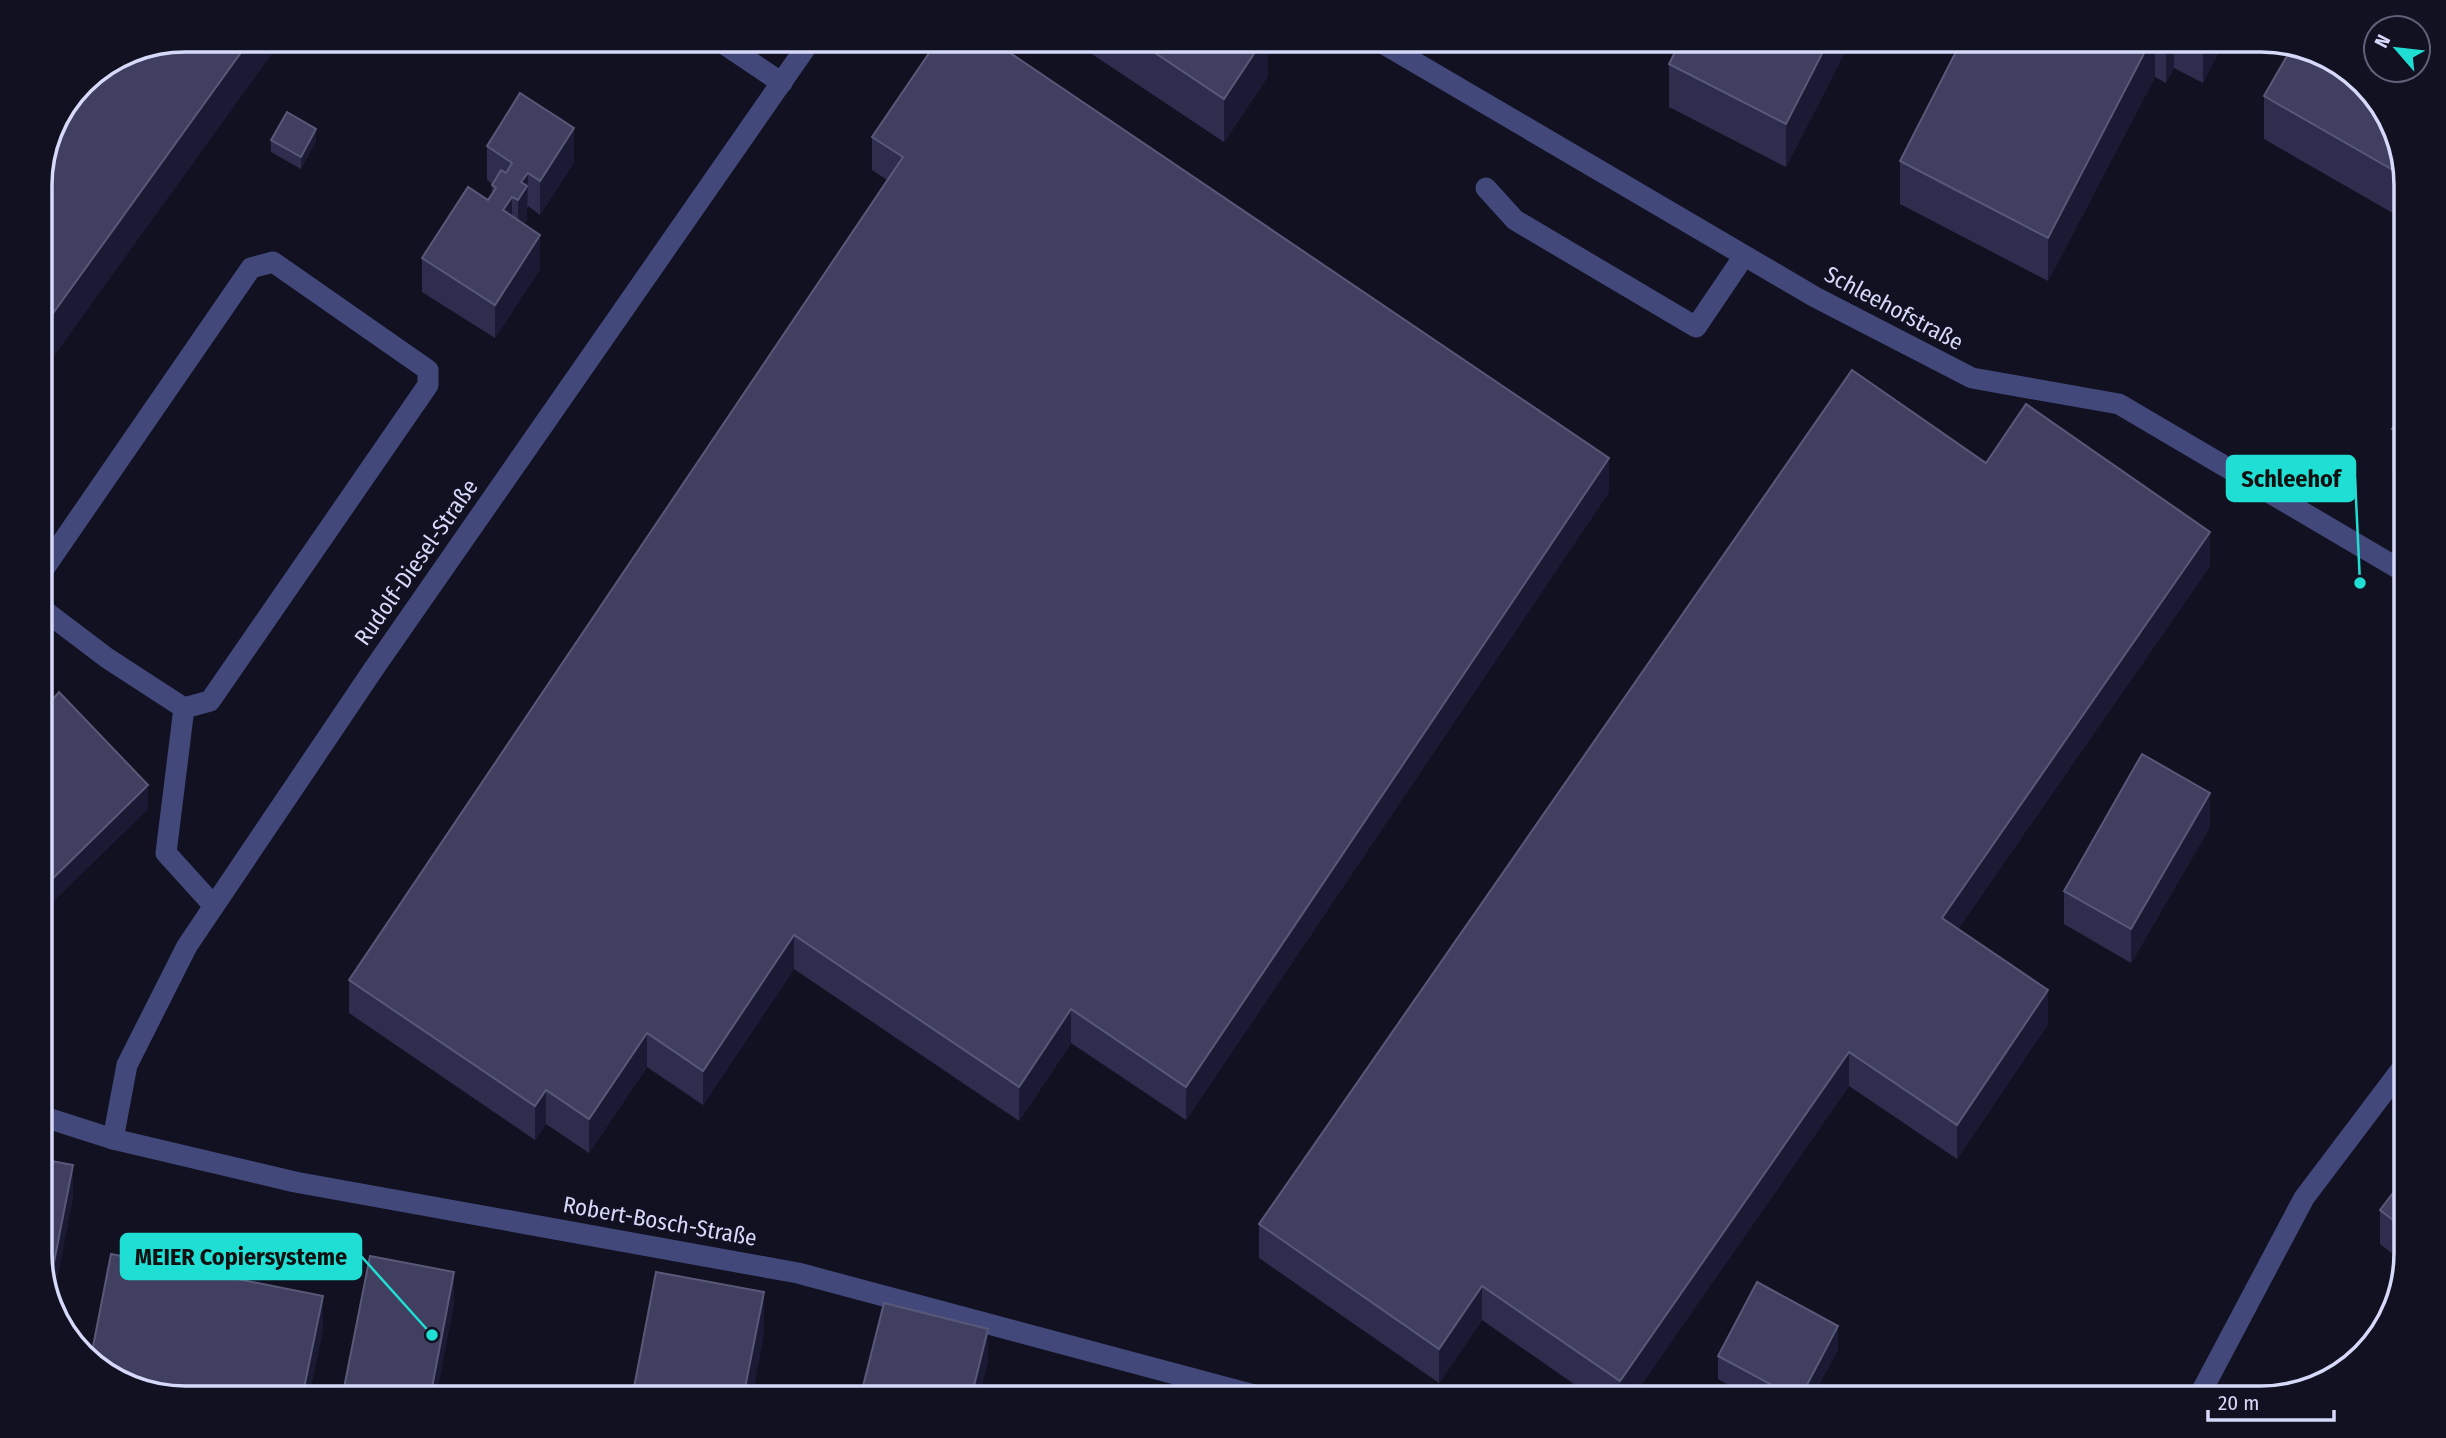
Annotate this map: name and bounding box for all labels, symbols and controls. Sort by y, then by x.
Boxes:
north arrow [2362,14,2432,84]
text: N [2370,31,2395,52]
street label: Schleehofstraße [1820,260,1968,356]
callout: Schleehof [2227,456,2355,501]
text: Schleehof [2241,465,2343,493]
street label: Rudolf-Diesel-Straße [348,474,484,650]
street label: Robert-Bosch-Straße [561,1190,759,1252]
callout: MEIER Copiersysteme [121,1234,361,1279]
text: MEIER Copiersysteme [135,1243,347,1271]
scale bar [2208,1378,2334,1422]
text: 20 m [2218,1390,2259,1416]

